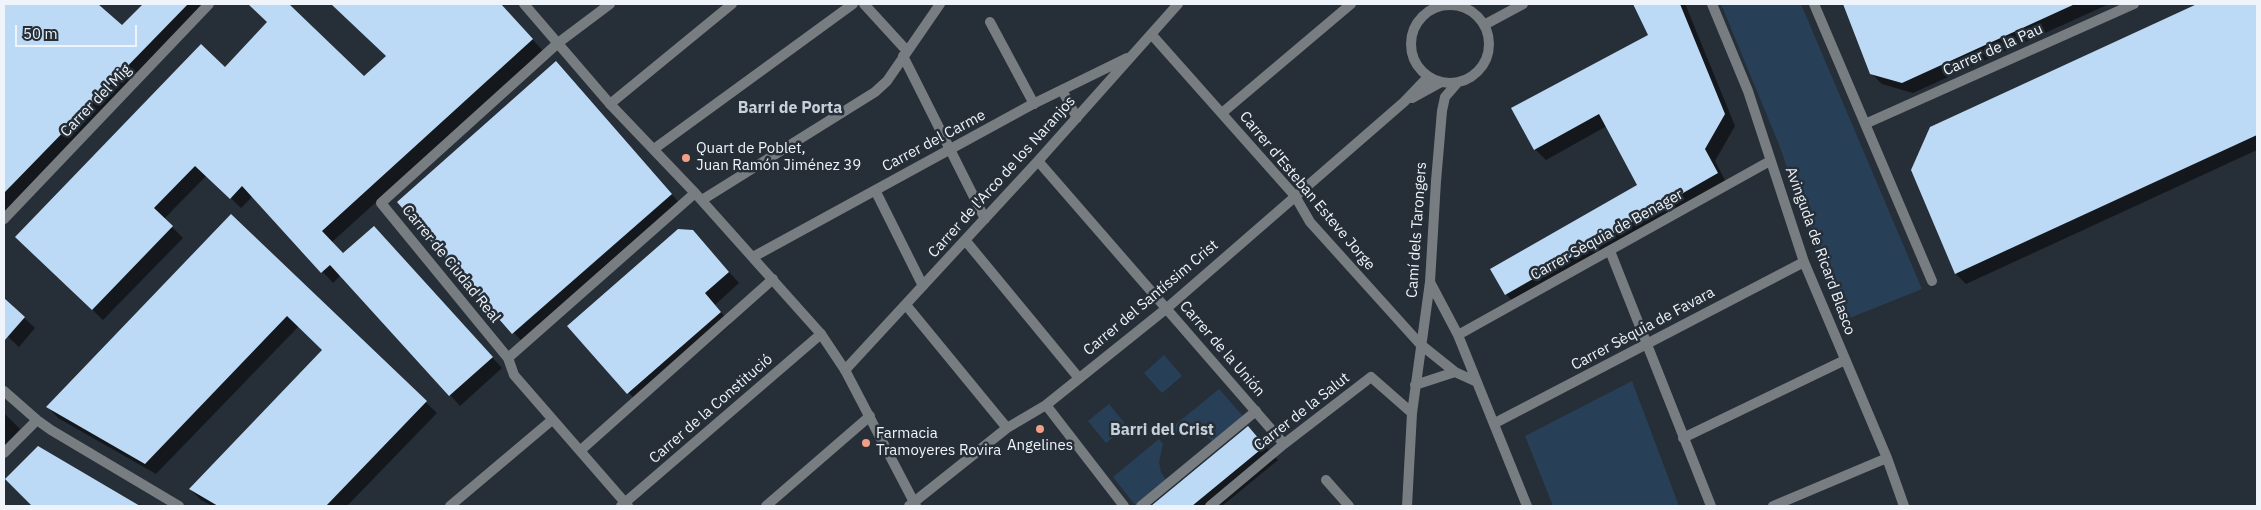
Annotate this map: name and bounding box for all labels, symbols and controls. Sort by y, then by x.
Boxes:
scale bar [18,15,140,47]
street label: Carrer de la Pau [1940,20,2046,80]
text: 50 m [23,24,58,43]
street label: Carrer del Mig [57,61,135,141]
street label: Carrer de l'Arco de los Naranjos [925,92,1079,262]
district label: Barri de Porta [738,98,842,118]
street label: Carrer del Carme [879,106,989,176]
street label: Carrer d'Esteban Esteve Jorge [1235,108,1379,274]
place label: Quart de Poblet, Juan Ramón Jiménez 39 [696,140,861,175]
marker: Quart de Poblet, Juan Ramón Jiménez 39 [680,152,692,164]
street label: Camí dels Tarongers [1403,161,1431,299]
street label: Avinguda de Ricard Blasco [1781,164,1859,338]
street label: Carrer Sèquia de Benager [1528,186,1686,284]
street label: Carrer de Ciudad Real [398,202,504,326]
street label: Carrer del Santíssim Crist [1080,236,1222,360]
street label: Carrer Sèquia de Favara [1568,284,1718,374]
street label: Carrer de la Unión [1176,297,1268,401]
street label: Carrer de la Constitució [646,351,776,467]
street label: Carrer de la Salut [1251,369,1353,455]
district label: Barri del Crist [1110,420,1214,440]
marker: Angelines [1034,423,1046,435]
place label: Farmacia Tramoyeres Rovira [876,425,1001,460]
marker: Farmacia Tramoyeres Rovira [860,437,872,449]
place label: Angelines [1007,437,1073,455]

